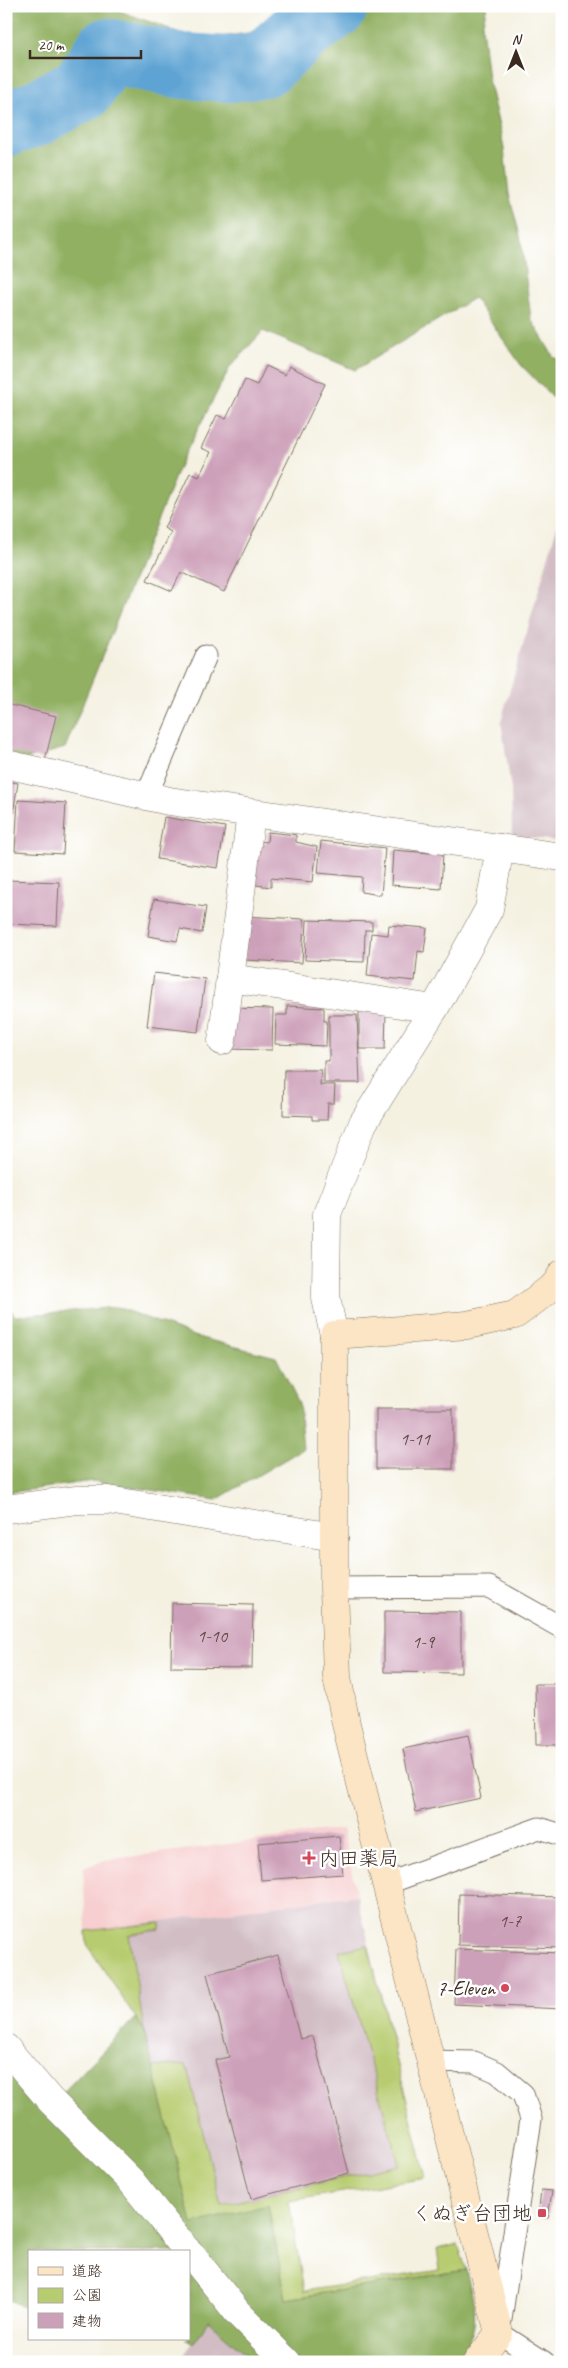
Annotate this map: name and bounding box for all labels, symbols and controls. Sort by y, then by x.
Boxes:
scale bar [30,28,141,60]
north arrow [490,28,540,78]
text: N [512,31,523,48]
text: 20 m [38,36,65,55]
house number: 1-11 [400,1428,431,1450]
house number: 1-10 [197,1625,229,1647]
house number: 1-9 [412,1631,436,1653]
place label: 内田薬局 [319,1846,399,1871]
marker: 内田薬局 [303,1852,315,1864]
house number: 1-7 [499,1910,522,1932]
place label: 7-Eleven [437,1976,496,2001]
marker: 7-Eleven [499,1982,511,1994]
place label: くぬぎ台団地 [412,2201,532,2226]
marker: くぬぎ台団地 [536,2207,548,2219]
legend [28,2250,190,2340]
text: 道路 [72,2262,102,2281]
text: 公園 [72,2286,102,2305]
text: 建物 [72,2312,102,2331]

